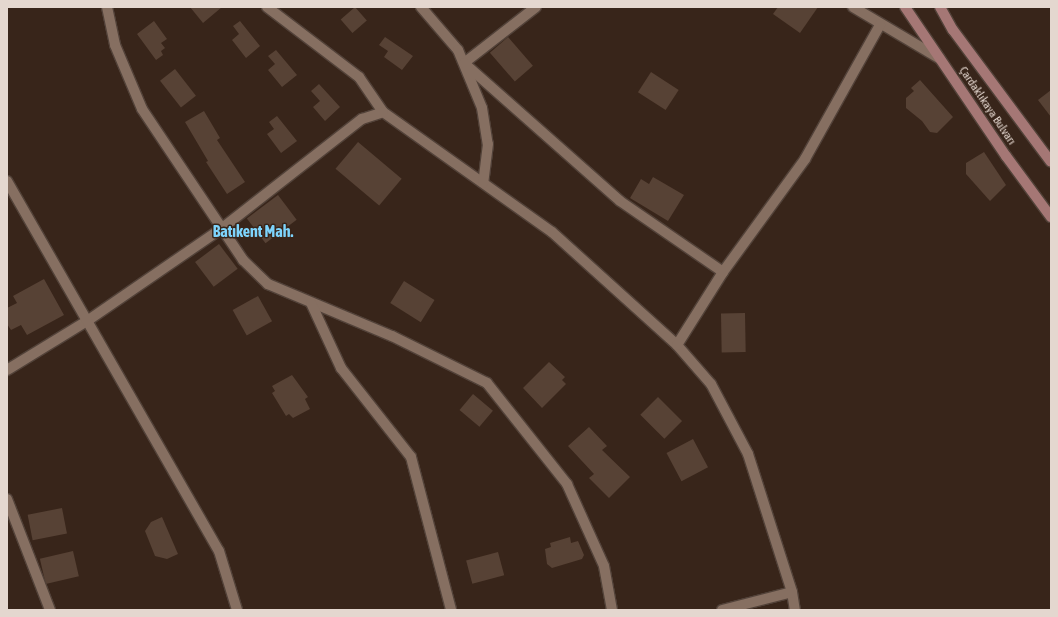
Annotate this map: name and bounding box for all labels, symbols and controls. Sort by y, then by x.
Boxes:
street label: Çardaklıkaya Bulvarı [956,64,1018,148]
district label: Batıkent Mah. [213,221,293,241]

